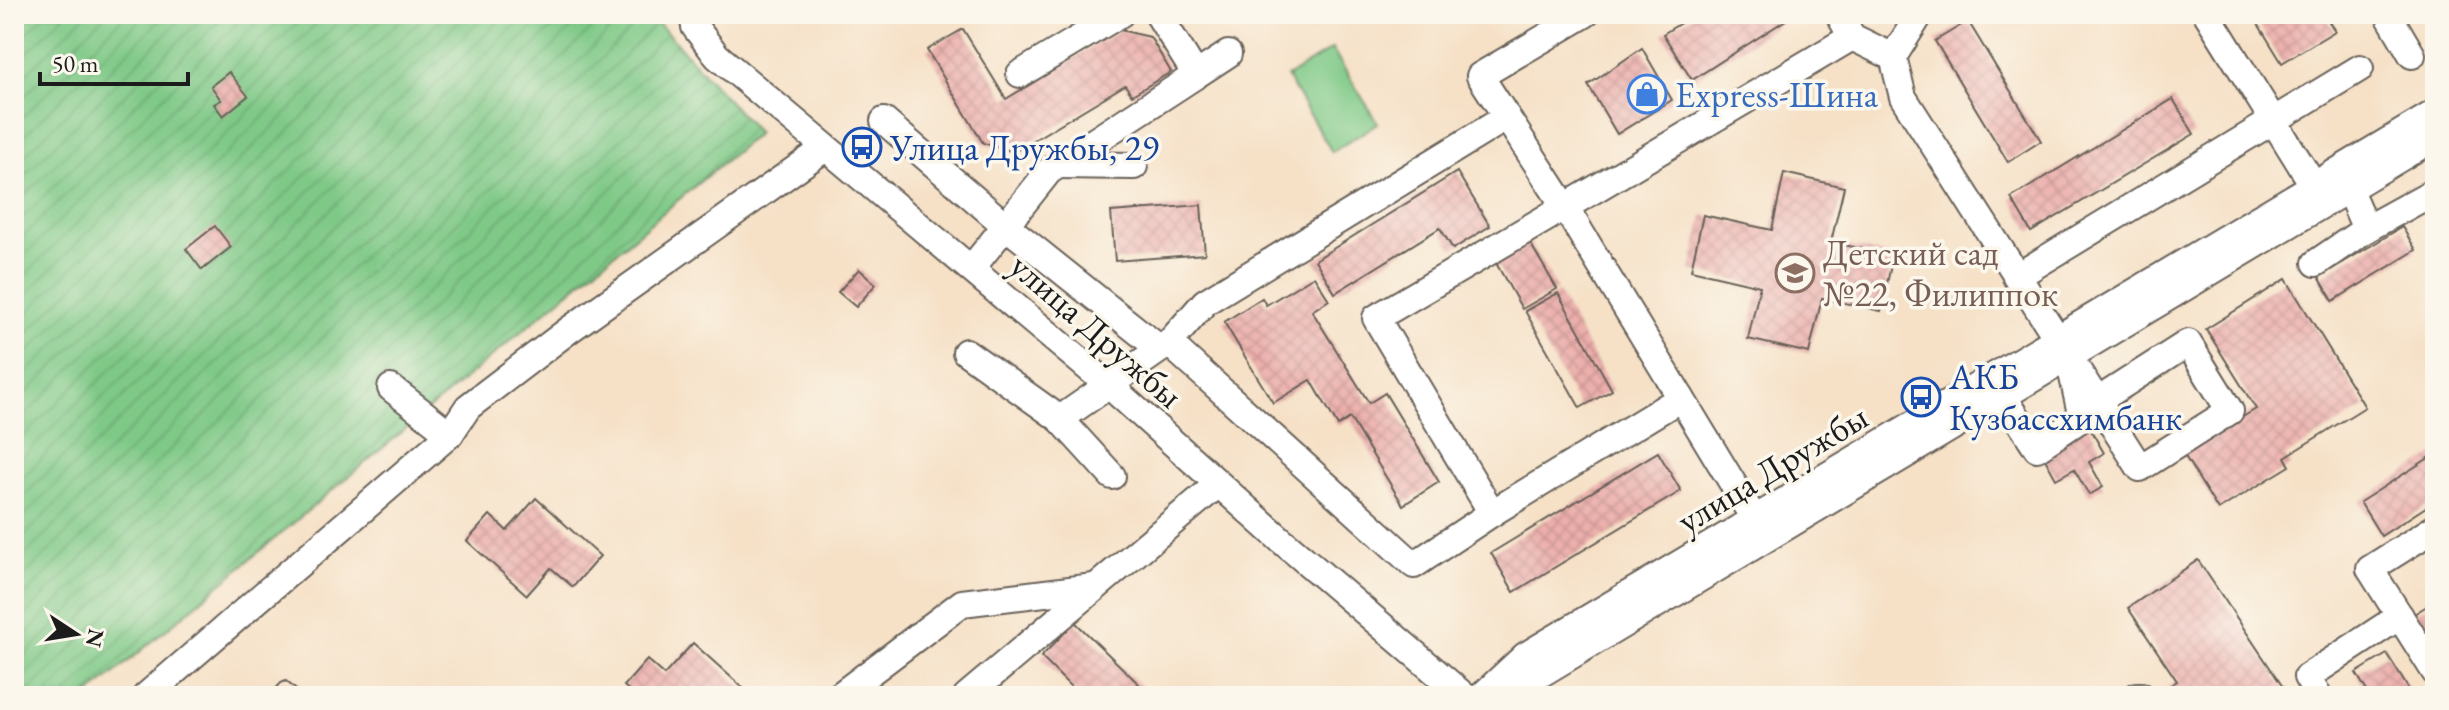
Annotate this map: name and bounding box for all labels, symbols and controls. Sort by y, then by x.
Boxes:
scale bar [40,36,188,86]
text: 50 m [52,48,99,79]
place label: Express-Шина [1675,71,1879,118]
shop icon: Express-Шина [1626,73,1668,115]
place label: Улица Дружбы, 29 [889,124,1159,171]
bus stop icon: Улица Дружбы, 29 [841,126,883,168]
place label: Детский сад №22, Филиппок [1823,229,2058,317]
street label: улица Дружбы [1000,242,1193,418]
school or university icon: Детский сад №22, Филиппок [1774,252,1816,294]
place label: АКБ Кузбассхимбанк [1948,353,2182,441]
bus stop icon: АКБ Кузбассхимбанк [1900,376,1942,418]
street label: улица Дружбы [1668,393,1876,544]
north arrow [36,594,116,674]
text: N [79,626,111,650]

